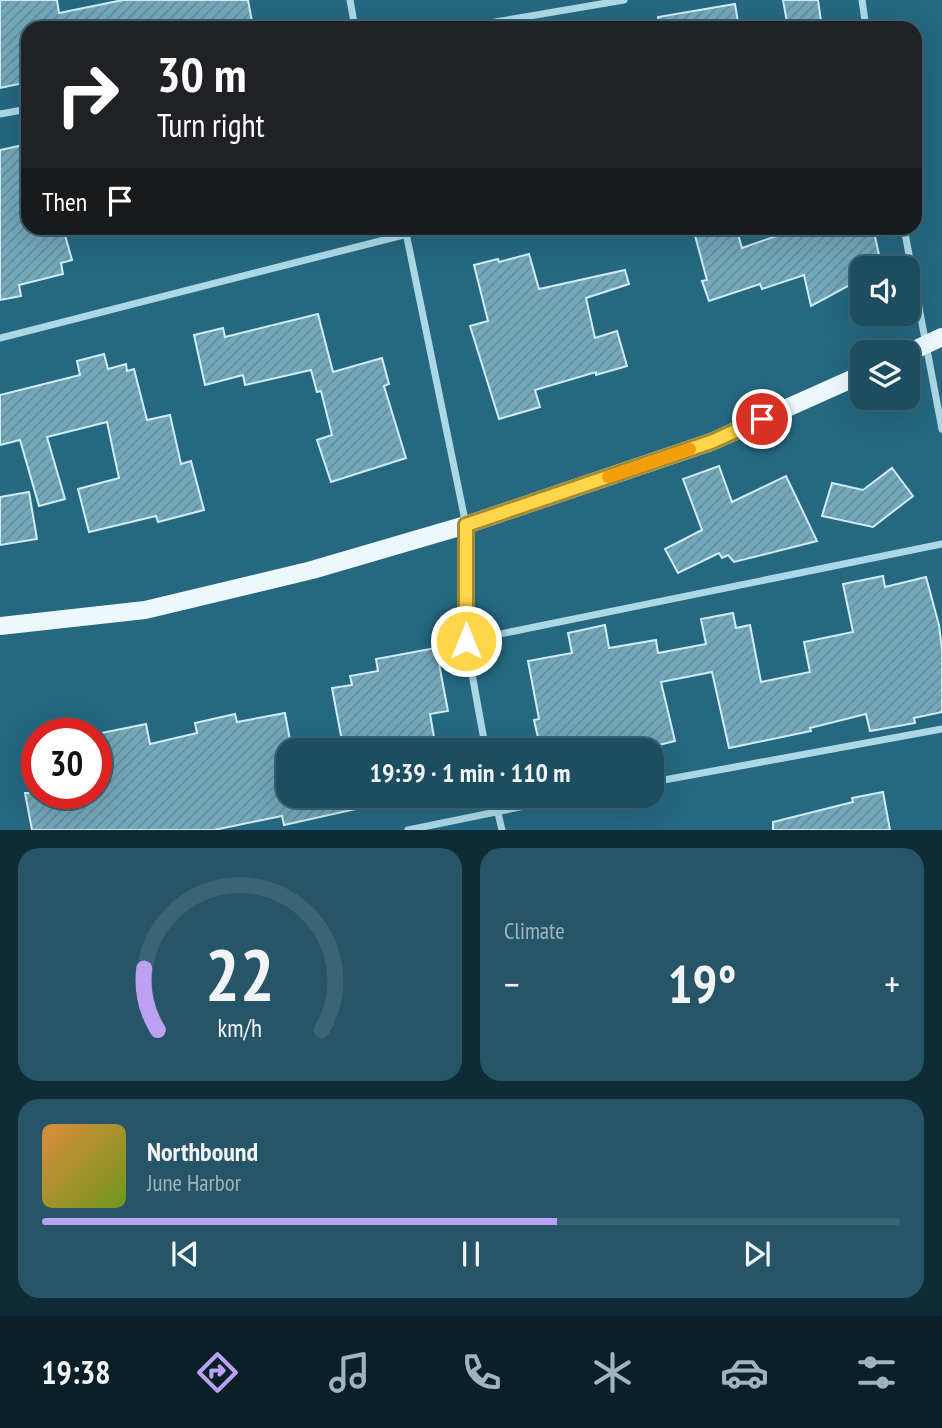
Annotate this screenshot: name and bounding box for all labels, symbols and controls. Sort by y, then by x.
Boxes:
text: 30 m [157,42,246,106]
icon: right [42,49,133,140]
text: Turn right [157,104,265,146]
icon: arrive [101,182,139,220]
text: Then [42,185,87,218]
map controls [850,256,920,410]
button: sound [850,256,920,326]
button: layers [850,340,920,410]
pin [732,389,792,449]
icon: arrive [743,400,781,438]
position arrow [429,604,503,678]
speed limit sign: 30 [21,718,112,809]
text: 19:39 · 1 min · 110 m [370,756,570,789]
text: Climate [504,916,565,945]
text: 22 [205,927,275,1021]
text: 19° [668,950,736,1017]
text: − [504,959,520,1008]
text: + [884,959,900,1008]
text: km/h [218,1012,262,1044]
text: Northbound [147,1135,258,1168]
text: June Harbor [147,1168,241,1197]
icon: previous [166,1235,204,1273]
icon: pause [452,1235,490,1273]
icon: next [738,1235,776,1273]
icon: directions [193,1348,242,1397]
icon: music [325,1348,374,1397]
icon: phone [457,1348,506,1397]
icon: climate [588,1348,637,1397]
icon: car [720,1348,769,1397]
icon: filters [852,1348,901,1397]
text: 19:38 [41,1351,111,1393]

